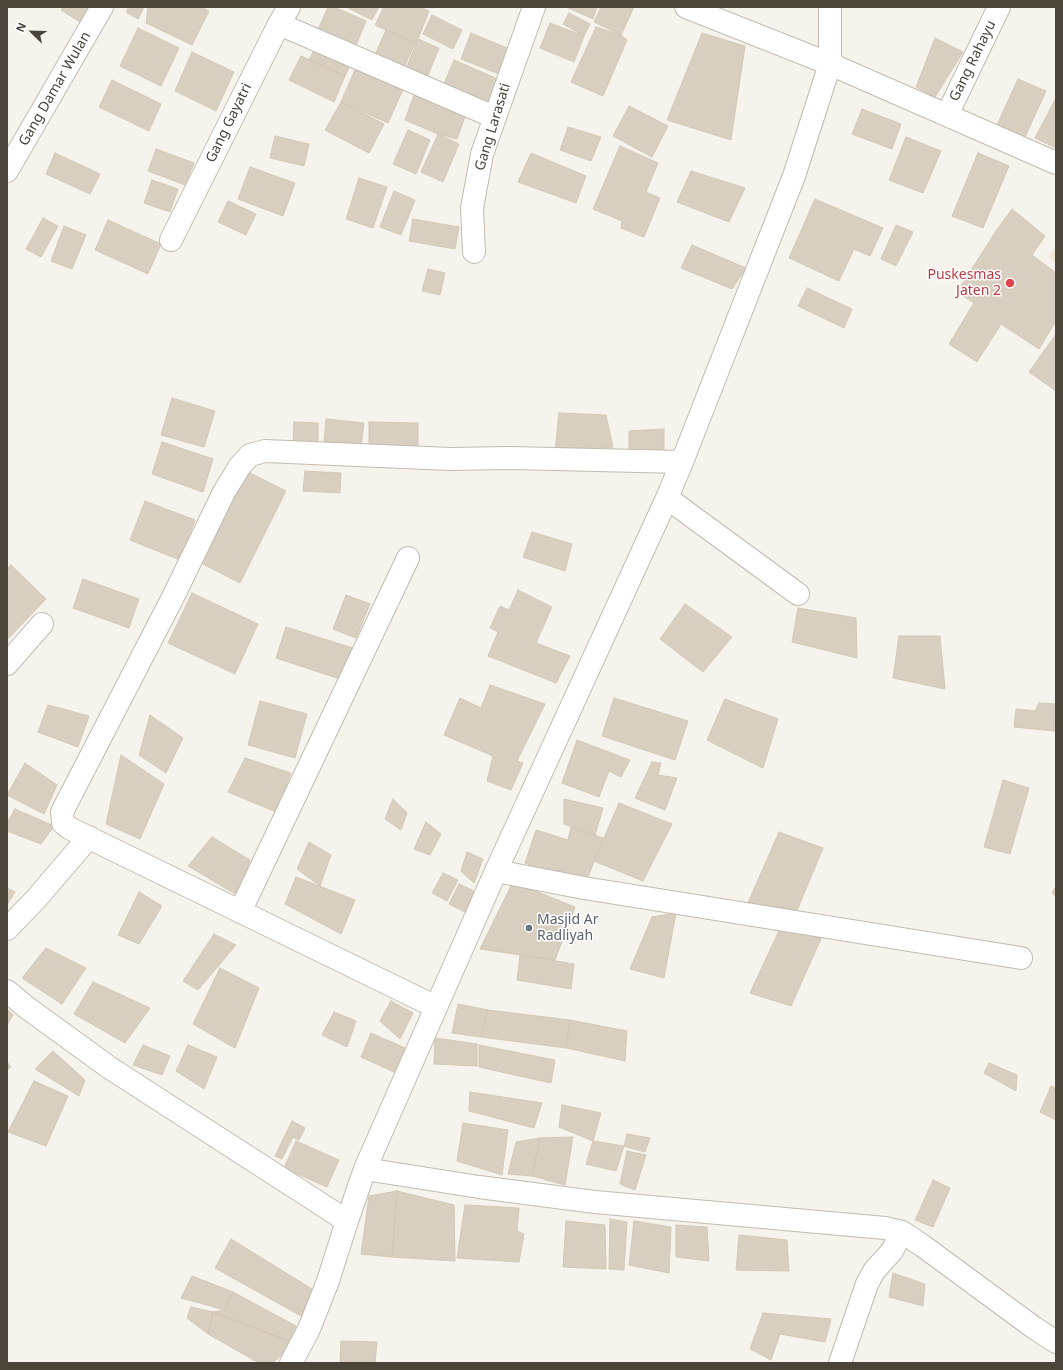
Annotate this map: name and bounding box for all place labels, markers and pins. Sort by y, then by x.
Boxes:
place label: Puskesmas Jaten 2 [927,267,1001,300]
marker: Puskesmas Jaten 2 [1004,277,1016,289]
place label: Masjid Ar Radliyah [537,912,598,944]
marker: Masjid Ar Radliyah [524,923,534,933]

